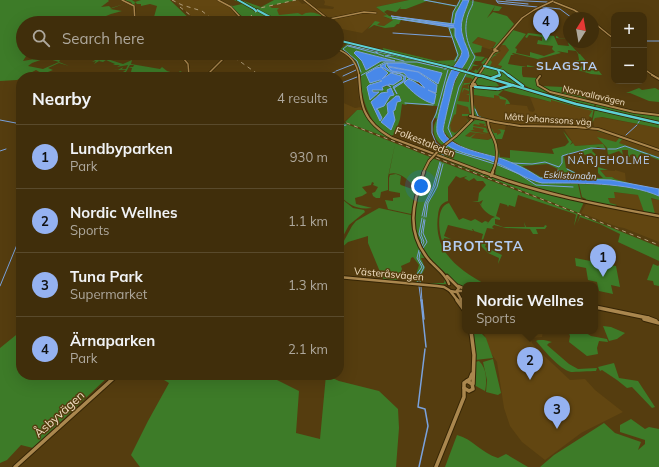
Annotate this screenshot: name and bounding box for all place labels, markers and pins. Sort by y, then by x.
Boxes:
pin: 4 [533,8,559,41]
pin: 1 [590,244,616,277]
pin: 2 [517,347,543,380]
pin: 3 [544,396,570,429]

